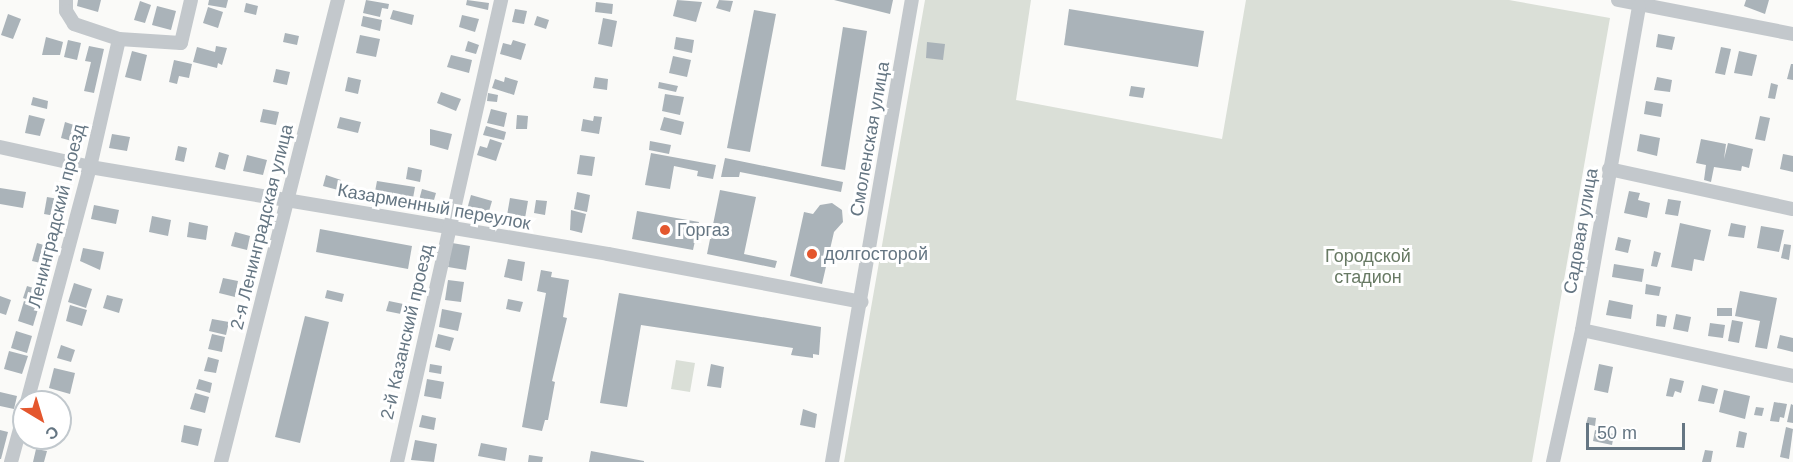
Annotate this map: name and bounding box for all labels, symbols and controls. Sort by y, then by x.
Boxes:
street label: Смоленская улица [846,60,894,218]
street label: Ленинградский проезд [24,122,90,310]
street label: 2-я Ленинградская улица [226,122,298,332]
street label: Садовая улица [1559,166,1603,296]
street label: Казарменный переулок [336,179,532,235]
place label: Горгаз [677,219,730,241]
marker: Горгаз [658,223,672,237]
street label: 2-й Казанский проезд [376,242,438,422]
place label: долгосторой [824,243,928,265]
park label: Городской стадион [1325,246,1411,288]
marker: долгосторой [805,247,819,261]
north arrow [12,390,72,450]
scale bar [1589,411,1688,449]
text: С [42,423,62,443]
text: 50 m [1597,423,1637,443]

